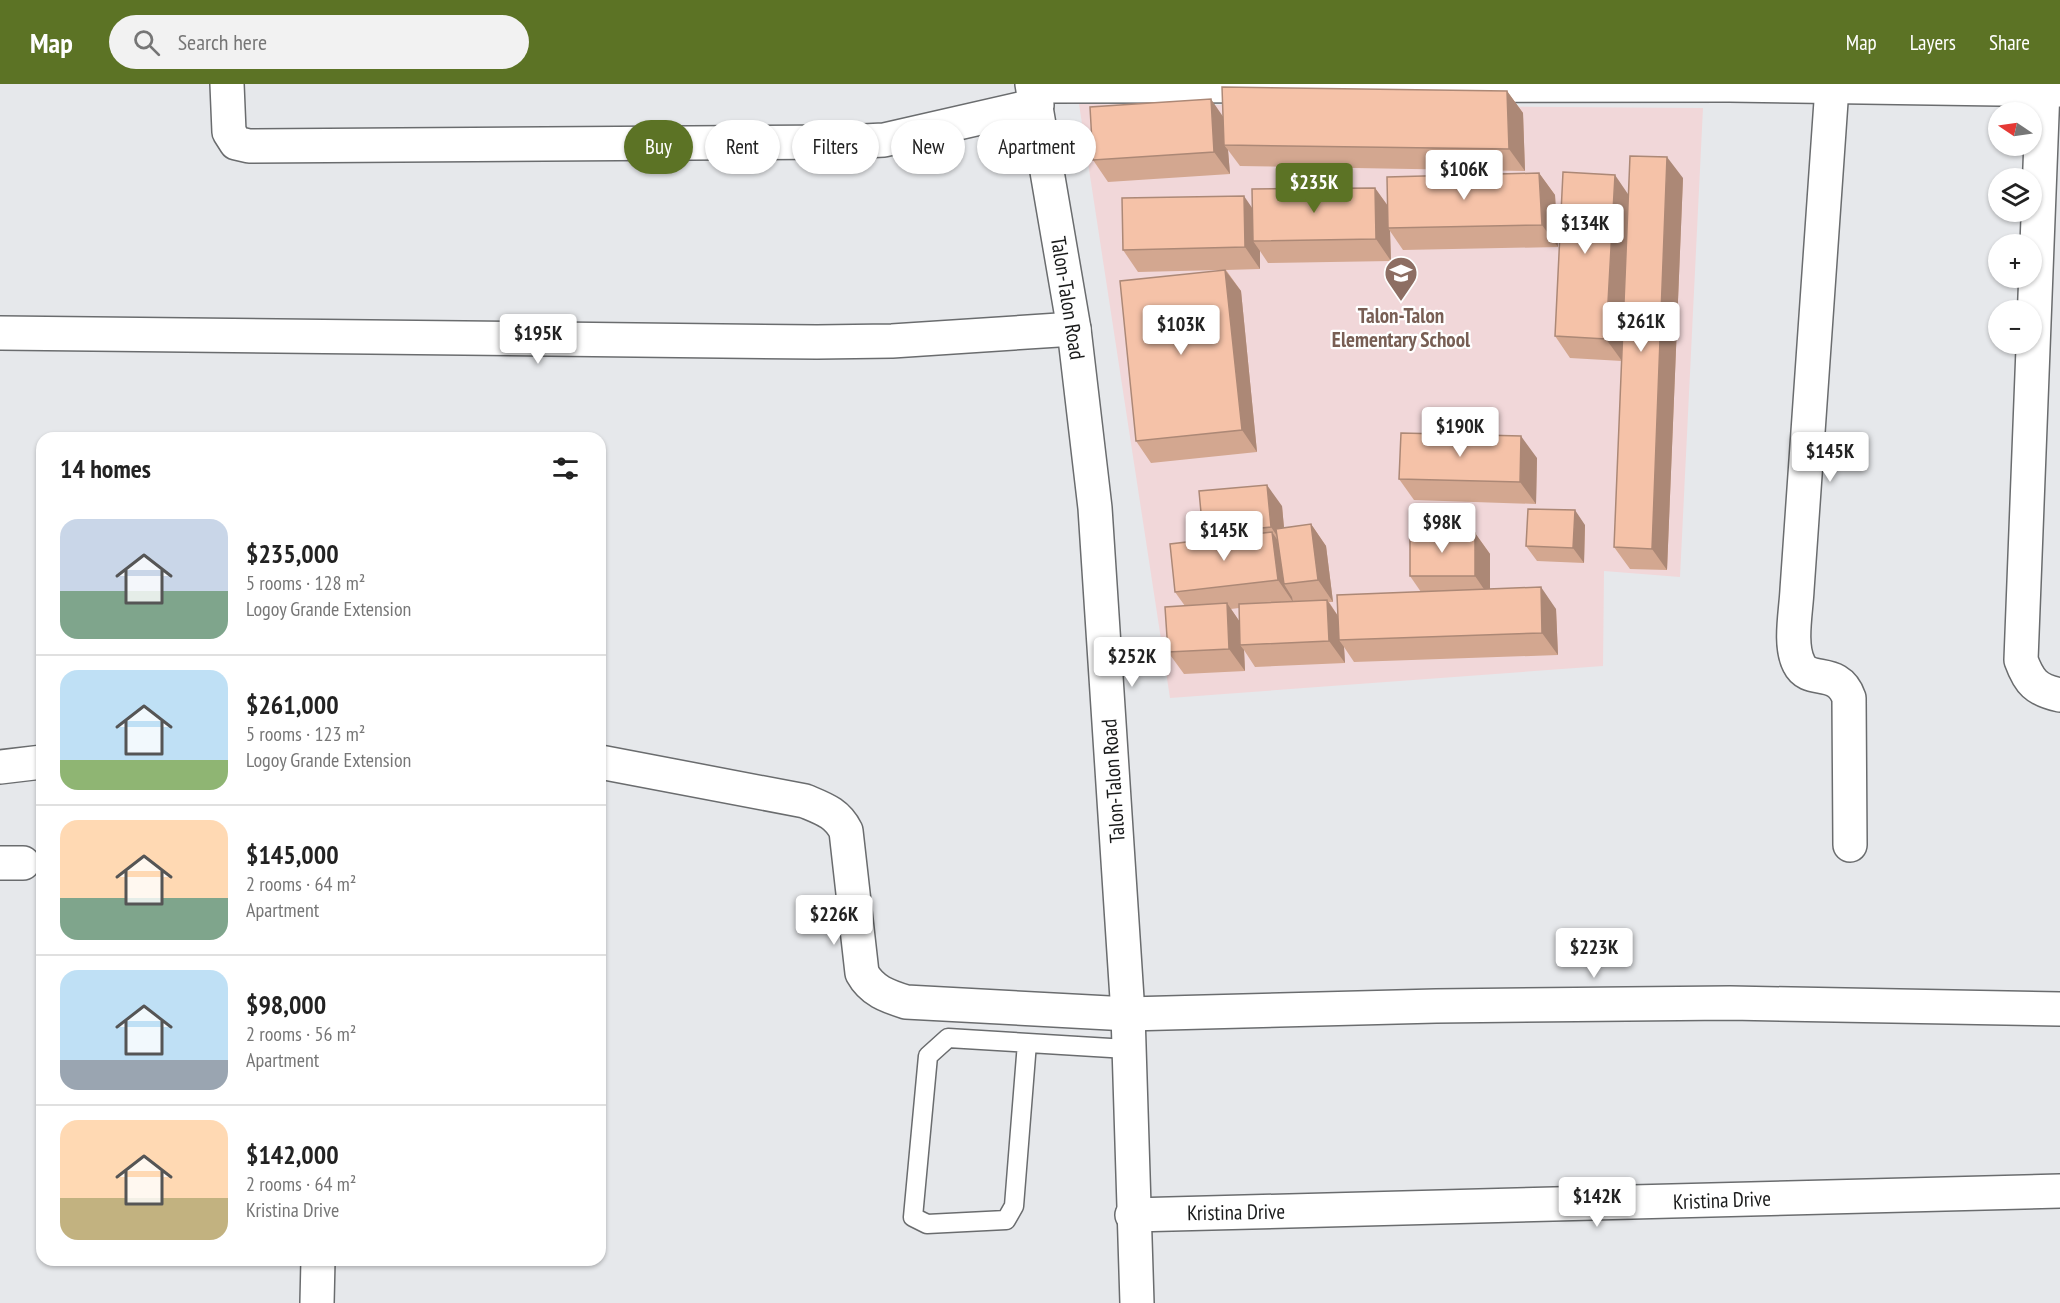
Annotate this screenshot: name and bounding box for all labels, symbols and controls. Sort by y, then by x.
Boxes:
search box [109,15,529,69]
text: Map [30,24,73,61]
icon: search [130,26,163,59]
text: Search here [178,28,267,56]
text: Map [1846,29,1877,56]
text: Layers [1910,29,1956,56]
text: Share [1989,29,2030,56]
north arrow [1988,102,2042,156]
map controls [1988,102,2042,354]
chip: Buy [624,120,693,174]
chip: Rent [705,120,780,174]
chip: Filters [792,120,879,174]
chip: New [891,120,965,174]
chip: Apartment [977,120,1096,174]
pin: $106K [1422,150,1506,201]
text: $106K [1440,156,1488,182]
pin: $235K [1272,163,1356,214]
button: layers [1988,168,2042,222]
text: $235K [1290,169,1338,195]
pin: $134K [1543,204,1627,255]
text: $134K [1561,210,1609,236]
street label: Talon-Talon Road [1045,234,1091,362]
button: + [1988,234,2042,288]
school or university icon: Talon-Talon Elementary School [1383,255,1419,302]
button: − [1988,300,2042,354]
place label: Talon-Talon Elementary School [1332,302,1471,353]
pin: $261K [1599,302,1683,353]
pin: $103K [1139,305,1223,356]
text: $261K [1617,308,1665,334]
text: $103K [1157,311,1205,337]
pin: $195K [496,314,580,365]
text: $195K [514,320,562,346]
pin: $190K [1418,407,1502,458]
text: $190K [1436,413,1484,439]
pin: $145K [1788,432,1872,483]
text: $145K [1806,438,1854,464]
text: 14 homes [60,452,151,485]
icon: filters [549,452,582,485]
pin: $98K [1406,503,1478,554]
text: $98K [1422,509,1462,535]
pin: $145K [1182,511,1266,562]
text: $145K [1200,517,1248,543]
text: $235,000 [246,537,339,570]
icon: home [108,543,180,615]
text: 5 rooms · 128 m² [246,570,365,596]
text: Logoy Grande Extension [246,596,411,622]
pin: $252K [1090,637,1174,688]
text: $252K [1108,643,1156,669]
text: $261,000 [246,688,339,721]
icon: home [108,694,180,766]
street label: Talon-Talon Road [1095,718,1131,844]
text: 5 rooms · 123 m² [246,721,365,747]
text: Logoy Grande Extension [246,747,411,773]
text: $145,000 [246,838,339,871]
icon: home [108,844,180,916]
text: 2 rooms · 64 m² [246,871,356,897]
pin: $226K [792,895,876,946]
text: Apartment [246,897,319,923]
text: $226K [810,901,858,927]
pin: $223K [1552,928,1636,979]
text: $223K [1570,934,1618,960]
text: $98,000 [246,988,326,1021]
icon: home [108,994,180,1066]
text: 2 rooms · 56 m² [246,1021,356,1047]
text: Apartment [246,1047,319,1073]
text: $142,000 [246,1138,339,1171]
icon: home [108,1144,180,1216]
text: 2 rooms · 64 m² [246,1171,356,1197]
pin: $142K [1555,1177,1639,1228]
text: $142K [1573,1183,1621,1209]
street label: Kristina Drive [1673,1185,1771,1215]
text: Kristina Drive [246,1197,339,1223]
street label: Kristina Drive [1187,1198,1285,1226]

